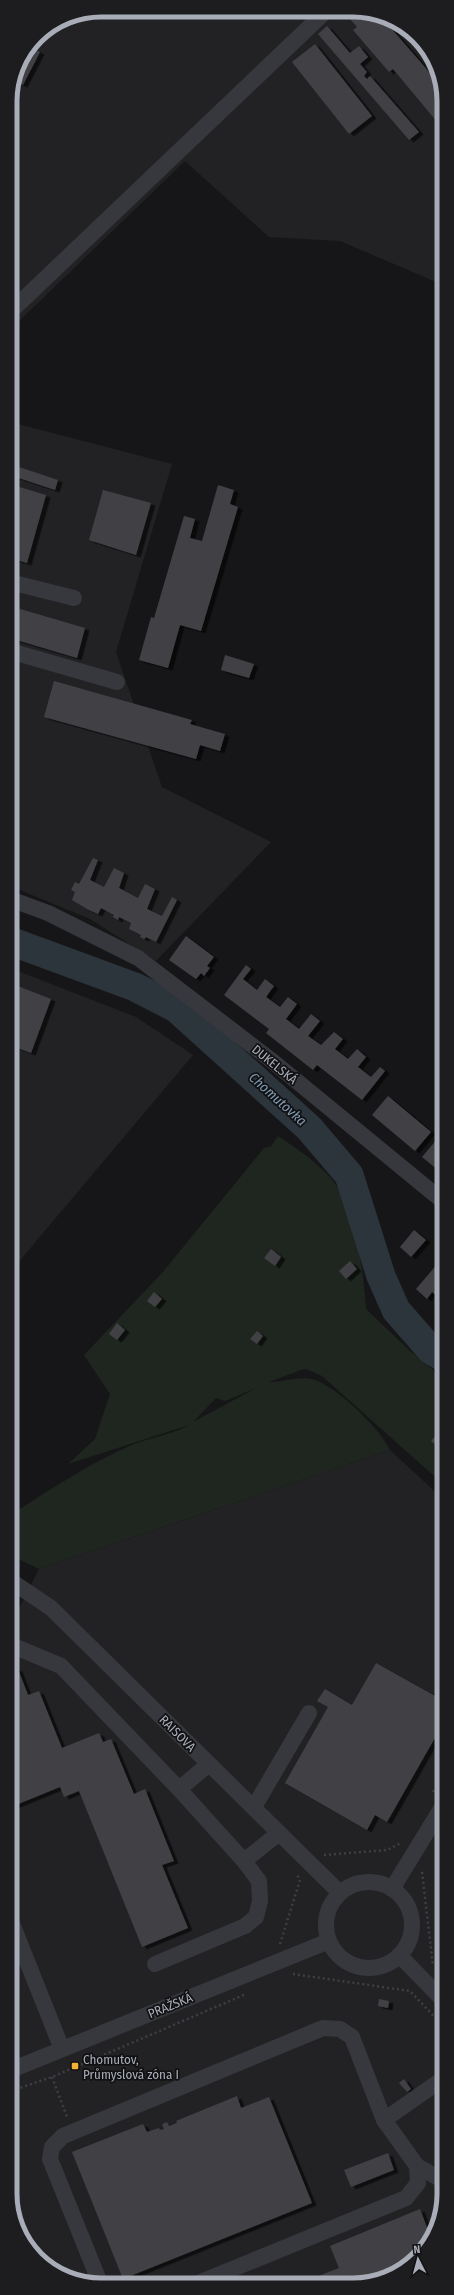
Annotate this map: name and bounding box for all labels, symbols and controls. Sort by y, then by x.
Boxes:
street label: DUKELSKÁ [249,1042,300,1087]
water label: Chomutovka [245,1069,310,1130]
street label: RAISOVA [156,1712,199,1755]
street label: PRAŽSKÁ [146,1990,195,2021]
place label: Chomutov, Průmyslová zóna I [83,2052,179,2082]
marker: Chomutov, Průmyslová zóna I [70,2061,80,2071]
north arrow [398,2239,438,2279]
text: N [413,2243,421,2256]

